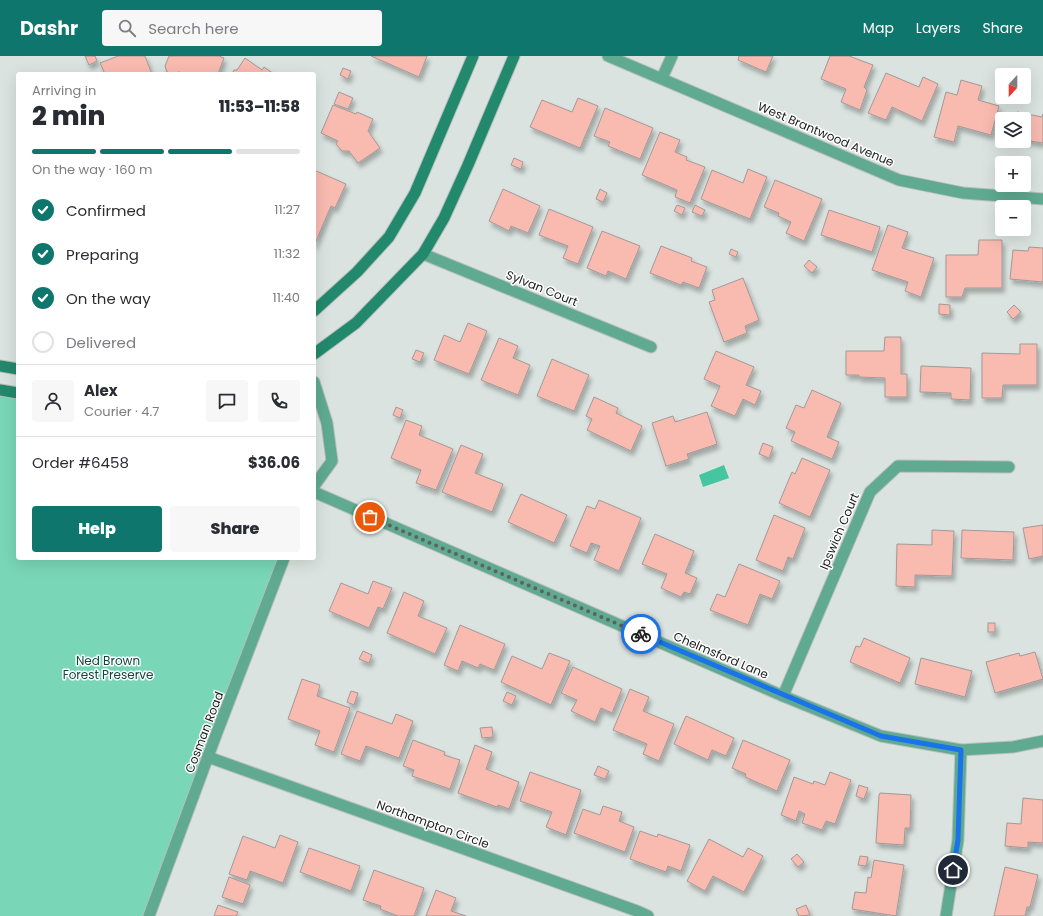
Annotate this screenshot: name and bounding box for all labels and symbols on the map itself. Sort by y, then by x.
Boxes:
north arrow [995,68,1031,104]
street label: West Brantwood Avenue [755,98,897,170]
street label: Sylvan Court [504,266,580,310]
street label: Ipswich Court [815,490,863,572]
pin [353,500,387,534]
courier [621,614,661,654]
street label: Chelmsford Lane [671,627,771,683]
park label: Ned Brown Forest Preserve [63,652,153,683]
street label: Cosman Road [181,689,227,775]
street label: Northampton Circle [374,796,492,852]
pin [936,853,970,887]

